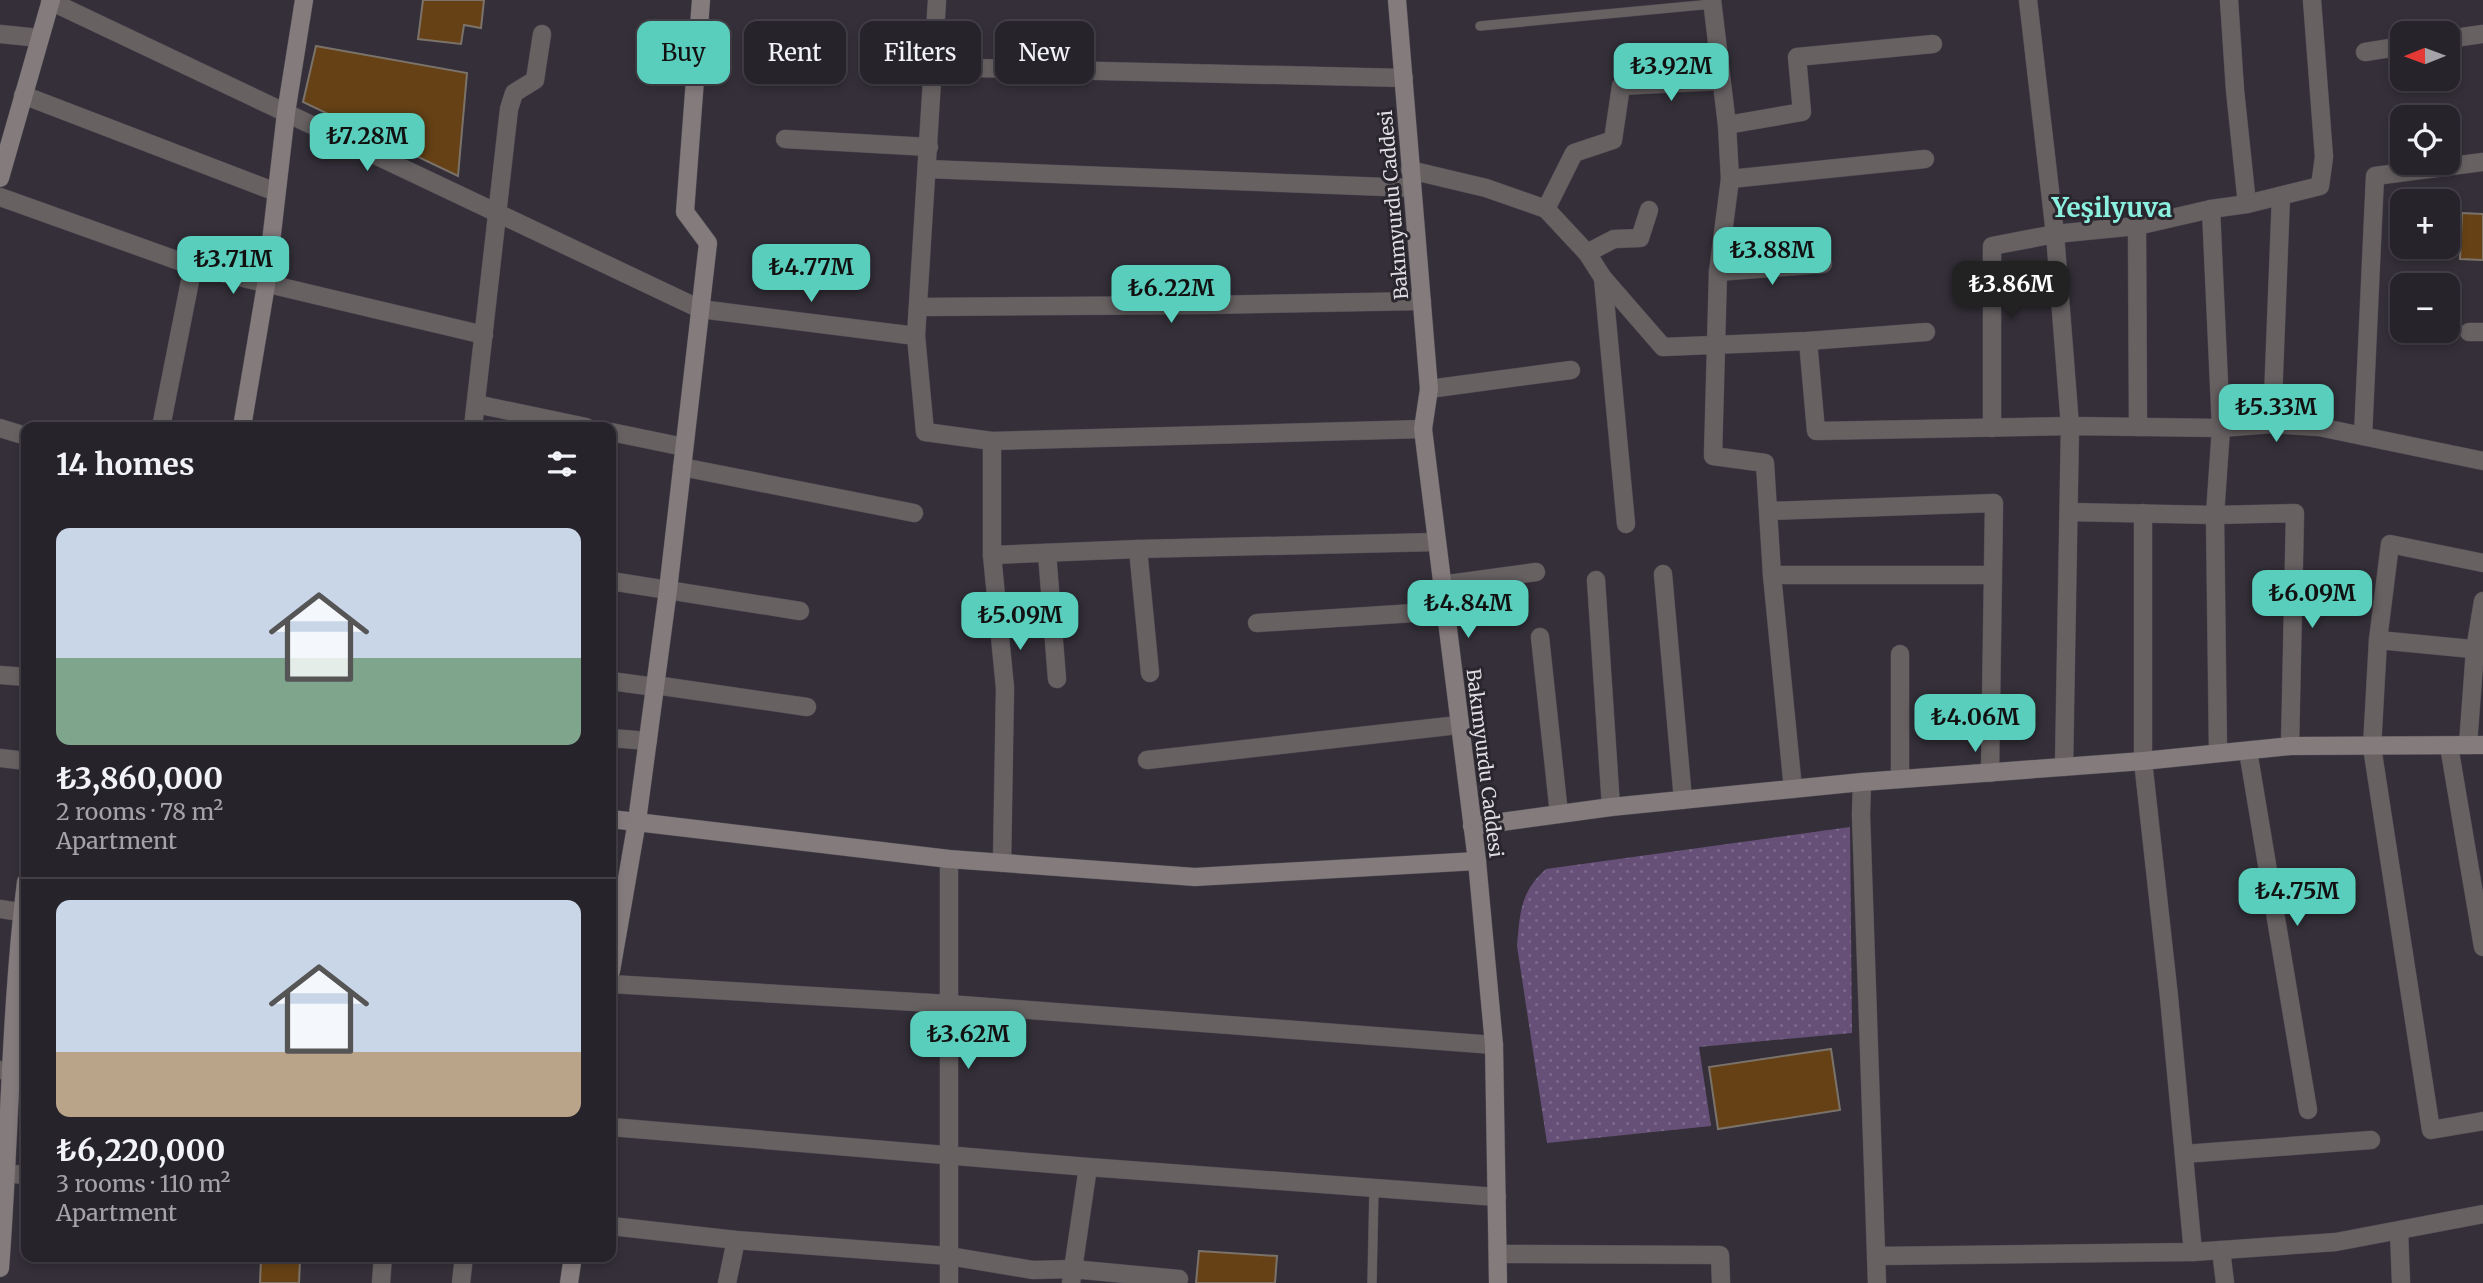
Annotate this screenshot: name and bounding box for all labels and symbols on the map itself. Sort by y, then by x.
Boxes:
north arrow [2390,21,2460,91]
pin: ₺3.92M [1614,43,1728,103]
street label: Bakımyurdu Caddesi [1373,109,1413,301]
pin: ₺7.28M [310,114,424,173]
district label: Yeşilyuva [2051,191,2172,224]
pin: ₺3.88M [1715,228,1829,287]
pin: ₺3.71M [176,236,290,296]
pin: ₺4.77M [754,244,868,304]
pin: ₺3.86M [1954,262,2068,321]
pin: ₺6.22M [1114,266,1228,325]
pin: ₺5.33M [2219,384,2333,444]
pin: ₺6.09M [2255,570,2369,630]
pin: ₺4.84M [1411,580,1525,640]
pin: ₺5.09M [963,592,1077,652]
street label: Bakımyurdu Caddesi [1461,667,1509,859]
pin: ₺4.06M [1918,694,2032,754]
pin: ₺4.75M [2240,869,2354,928]
pin: ₺3.62M [911,1012,1025,1071]

